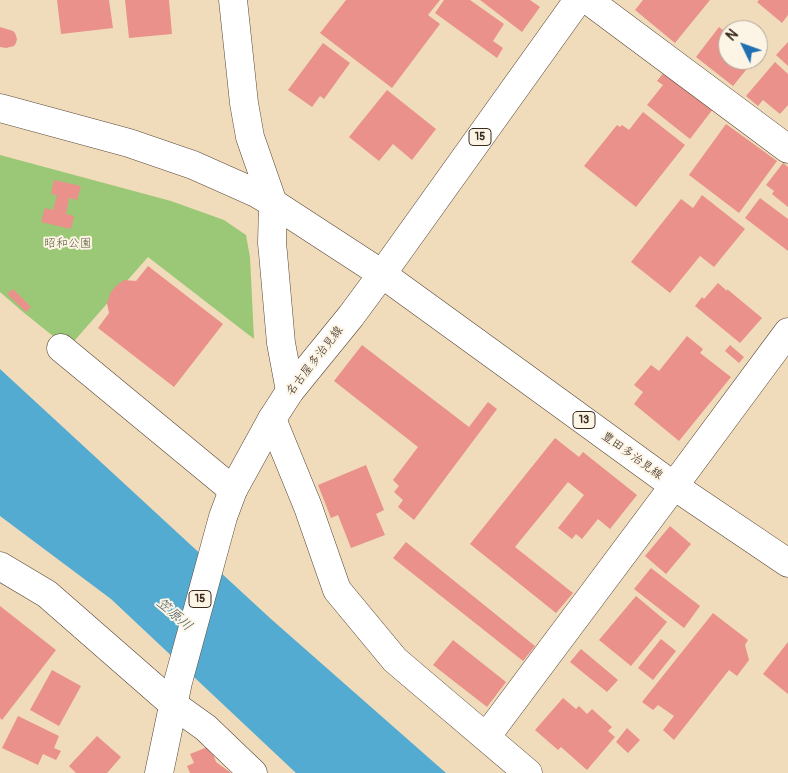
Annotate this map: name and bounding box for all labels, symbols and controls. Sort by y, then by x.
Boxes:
north arrow [718,20,768,70]
text: N [723,26,742,45]
road number: 15 [469,128,491,146]
park label: 昭和公園 [44,237,92,251]
street label: 名古屋多治見線 [283,323,347,399]
road number: 13 [573,412,595,428]
street label: 豊田多治見線 [599,429,665,483]
road number: 15 [189,590,211,608]
water label: 笠原川 [153,595,195,635]

